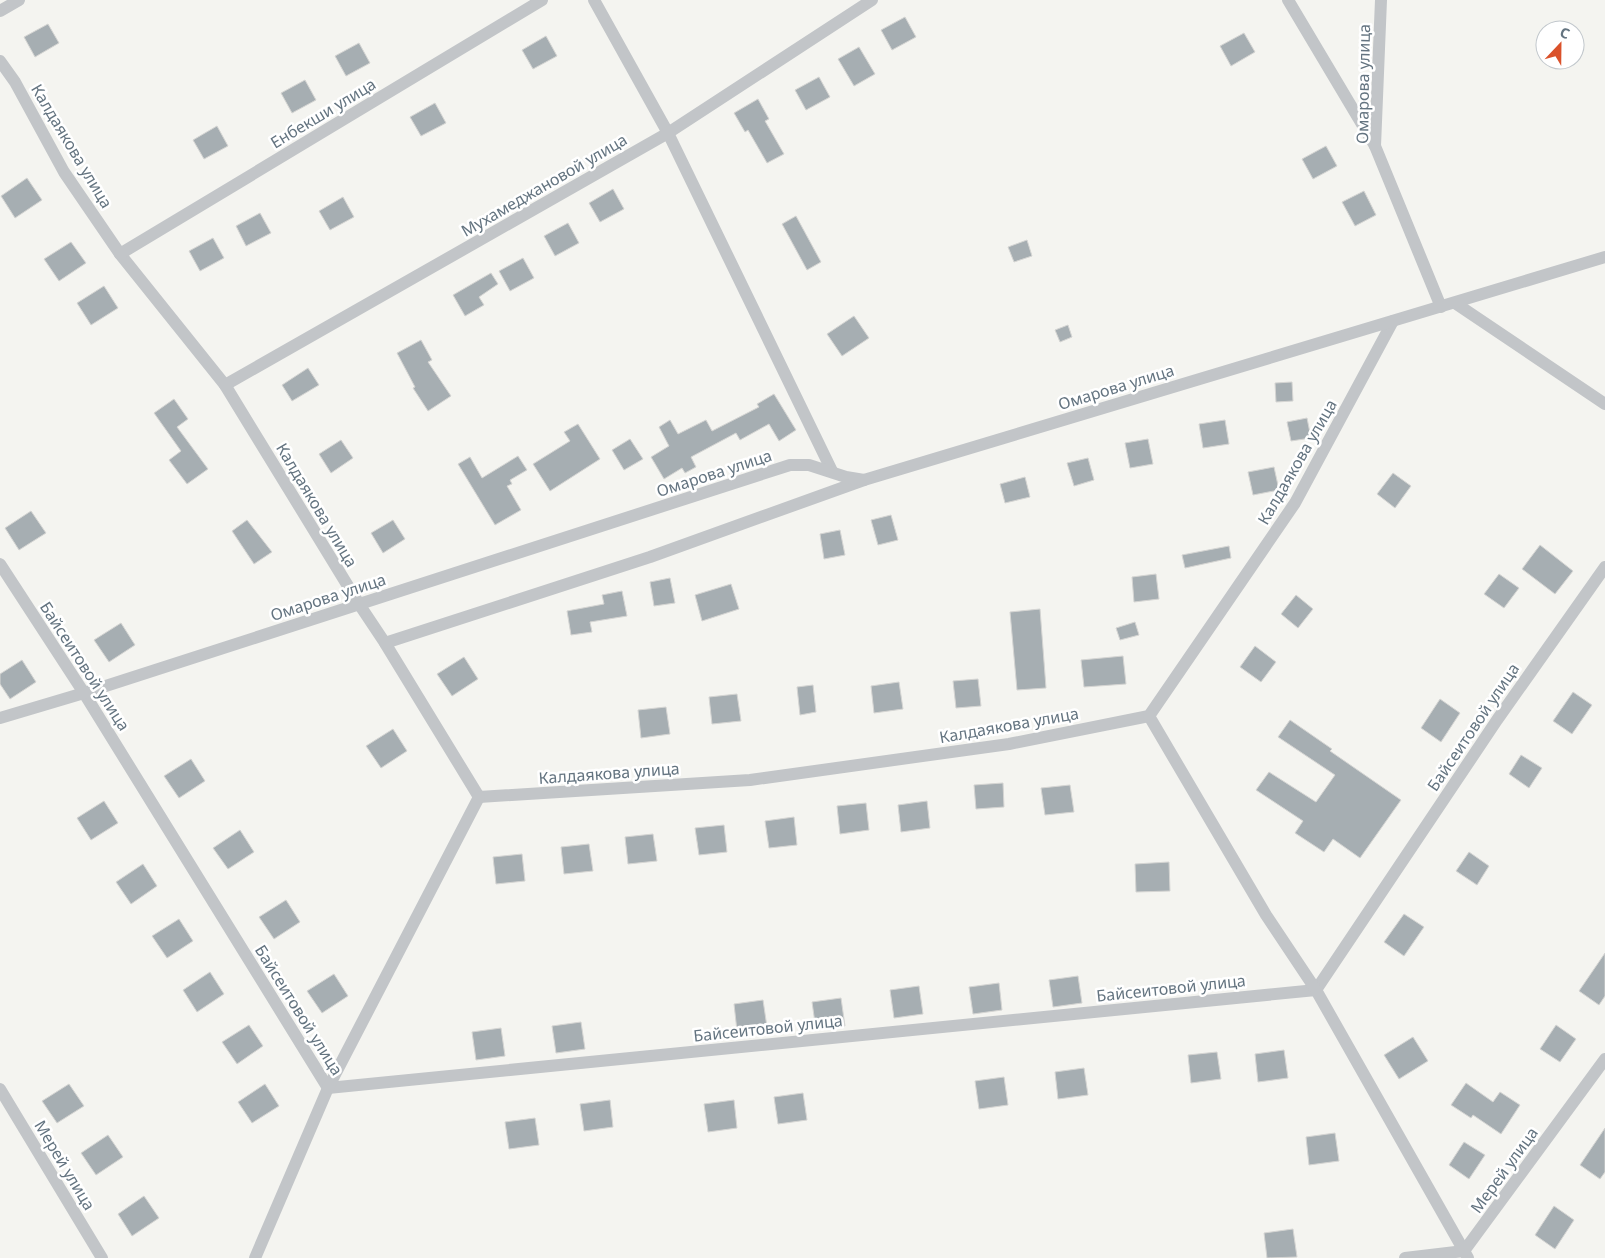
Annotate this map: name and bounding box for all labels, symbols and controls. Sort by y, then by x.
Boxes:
north arrow [1535,20,1585,70]
text: С [1557,22,1573,43]
street label: Омарова улица [1351,24,1375,144]
street label: Енбекши улица [266,73,380,153]
street label: Калдаякова улица [26,80,118,212]
street label: Мухамеджановой улица [457,128,631,242]
street label: Омарова улица [1055,359,1177,415]
street label: Калдаякова улица [1252,395,1342,529]
street label: Калдаякова улица [271,439,363,571]
street label: Омарова улица [654,444,774,502]
street label: Омарова улица [268,568,388,626]
street label: Байсеитовой улица [35,597,135,735]
street label: Байсеитовой улица [1422,659,1524,795]
street label: Калдаякова улица [938,702,1080,748]
street label: Калдаякова улица [538,757,680,789]
street label: Байсеитовой улица [250,941,348,1079]
street label: Байсеитовой улица [1095,969,1247,1007]
street label: Байсеитовой улица [692,1009,844,1047]
street label: Мерей улица [29,1116,101,1214]
street label: Мерей улица [1465,1123,1543,1217]

